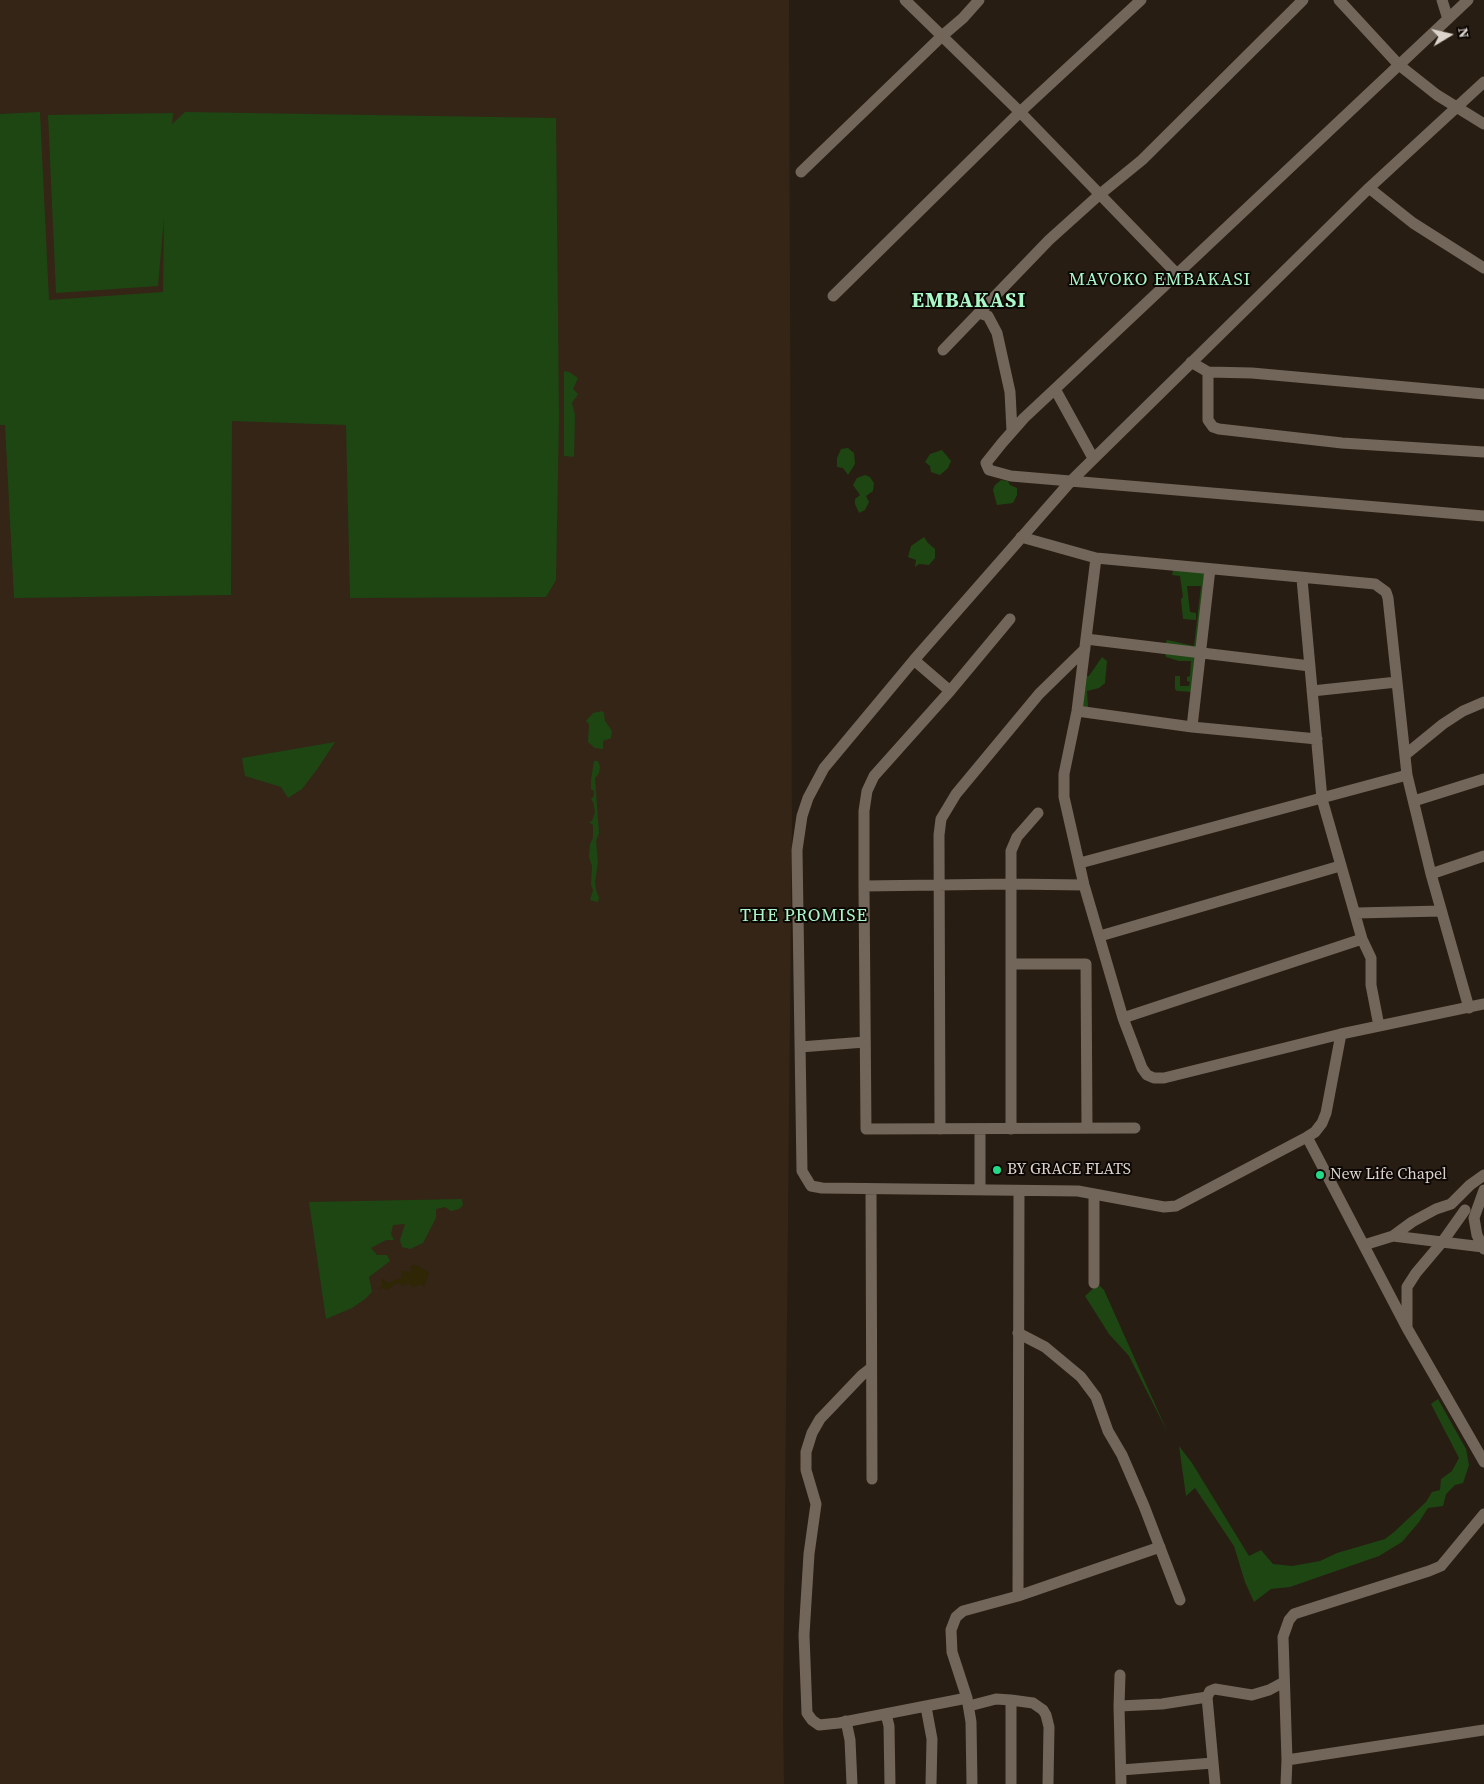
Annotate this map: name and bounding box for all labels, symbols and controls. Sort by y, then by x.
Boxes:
north arrow [1424,10,1474,60]
text: N [1453,26,1474,39]
district label: MAVOKO EMBAKASI [1067,269,1253,291]
district label: EMBAKASI [911,289,1027,315]
district label: THE PROMISE [739,905,869,927]
place label: BY GRACE FLATS [1007,1160,1131,1180]
marker: BY GRACE FLATS [991,1164,1003,1176]
place label: New Life Chapel [1330,1165,1447,1185]
marker: New Life Chapel [1314,1169,1326,1181]

